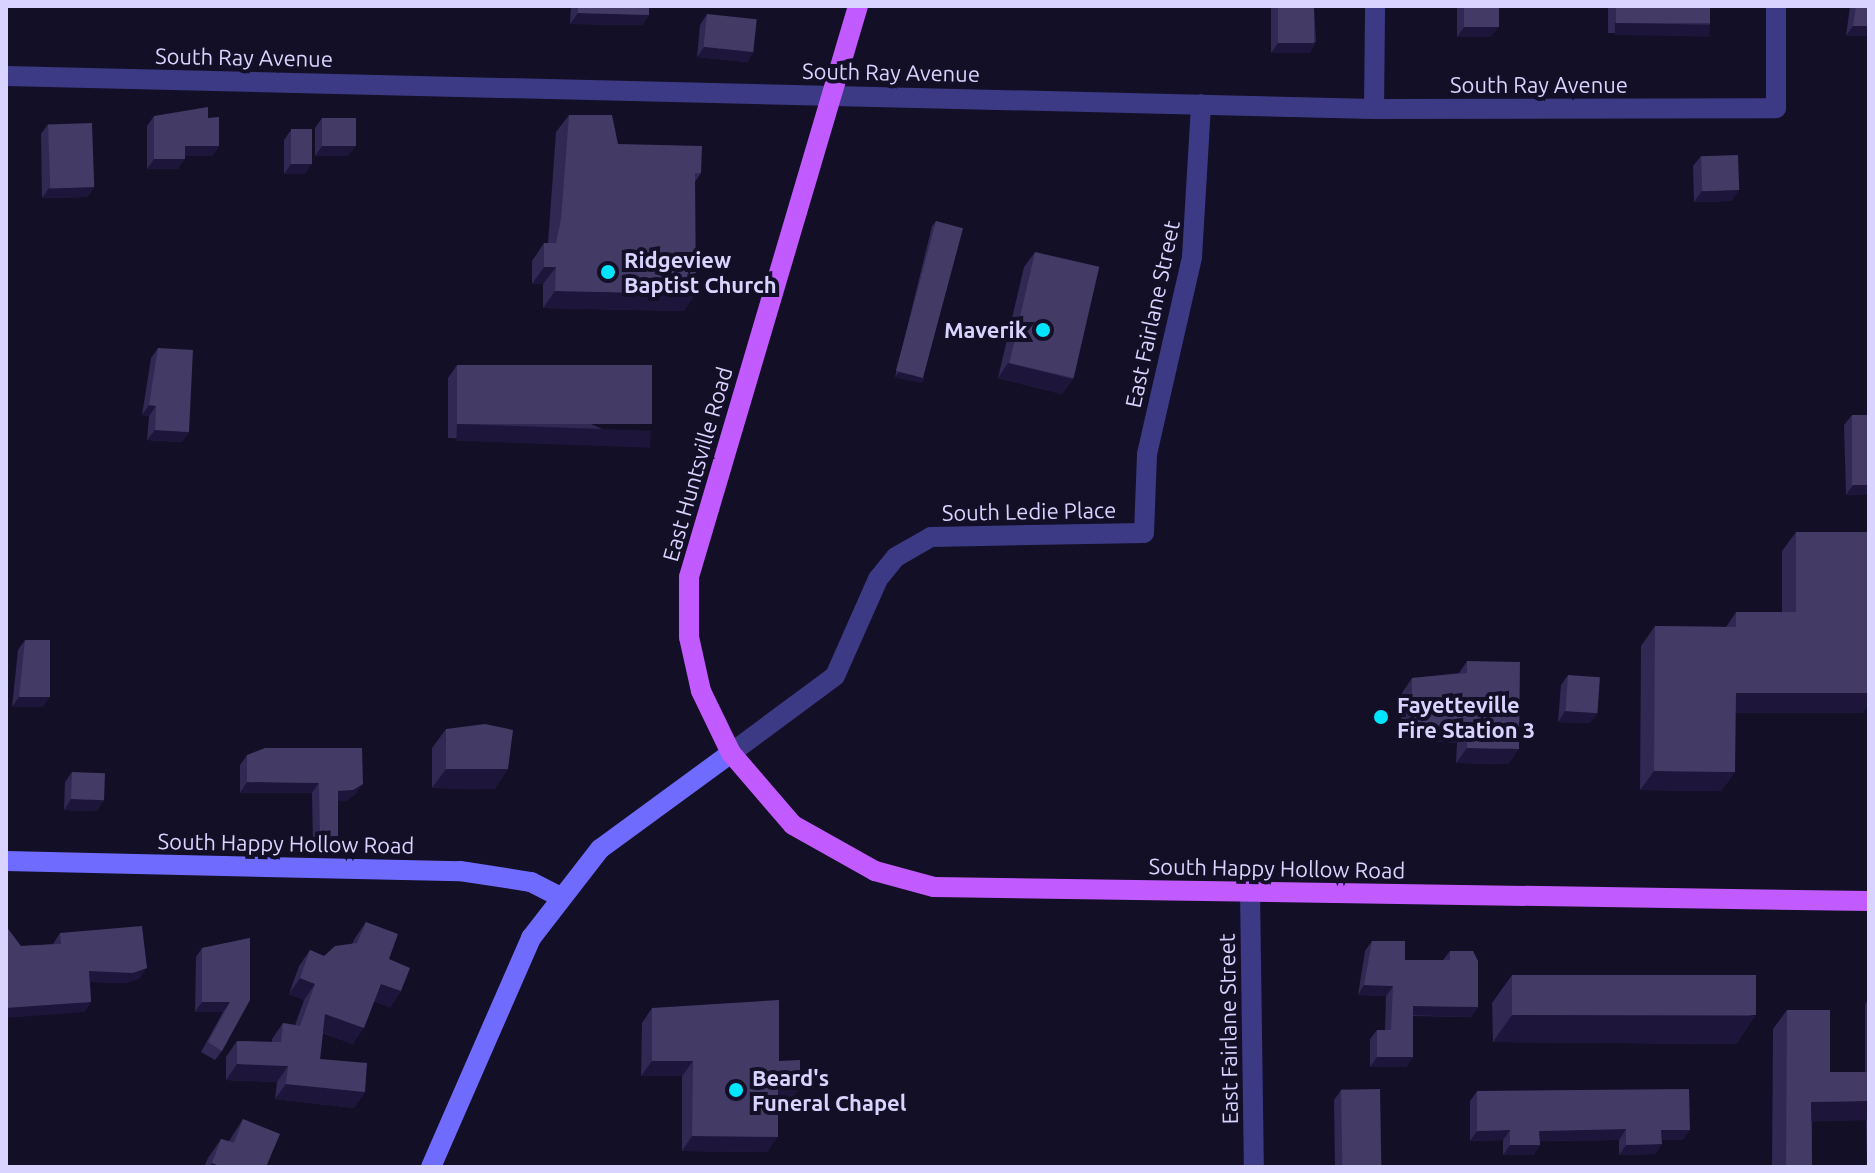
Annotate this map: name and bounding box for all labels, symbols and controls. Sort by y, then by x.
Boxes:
street label: South Ray Avenue [155,42,333,72]
street label: South Ray Avenue [802,57,980,87]
street label: South Ray Avenue [1450,72,1628,98]
street label: East Fairlane Street [1119,218,1185,410]
place label: Ridgeview Baptist Church [624,246,777,298]
marker: Ridgeview Baptist Church [599,263,617,281]
place label: Maverik [944,317,1027,343]
marker: Maverik [1034,321,1052,339]
street label: East Huntsville Road [657,364,737,564]
street label: South Ledie Place [942,496,1116,526]
place label: Fayetteville Fire Station 3 [1397,691,1535,742]
marker: Fayetteville Fire Station 3 [1372,708,1390,726]
street label: South Happy Hollow Road [157,828,415,858]
street label: South Happy Hollow Road [1148,853,1406,883]
street label: East Fairlane Street [1213,933,1243,1125]
place label: Beard's Funeral Chapel [752,1064,906,1116]
marker: Beard's Funeral Chapel [727,1081,745,1099]

